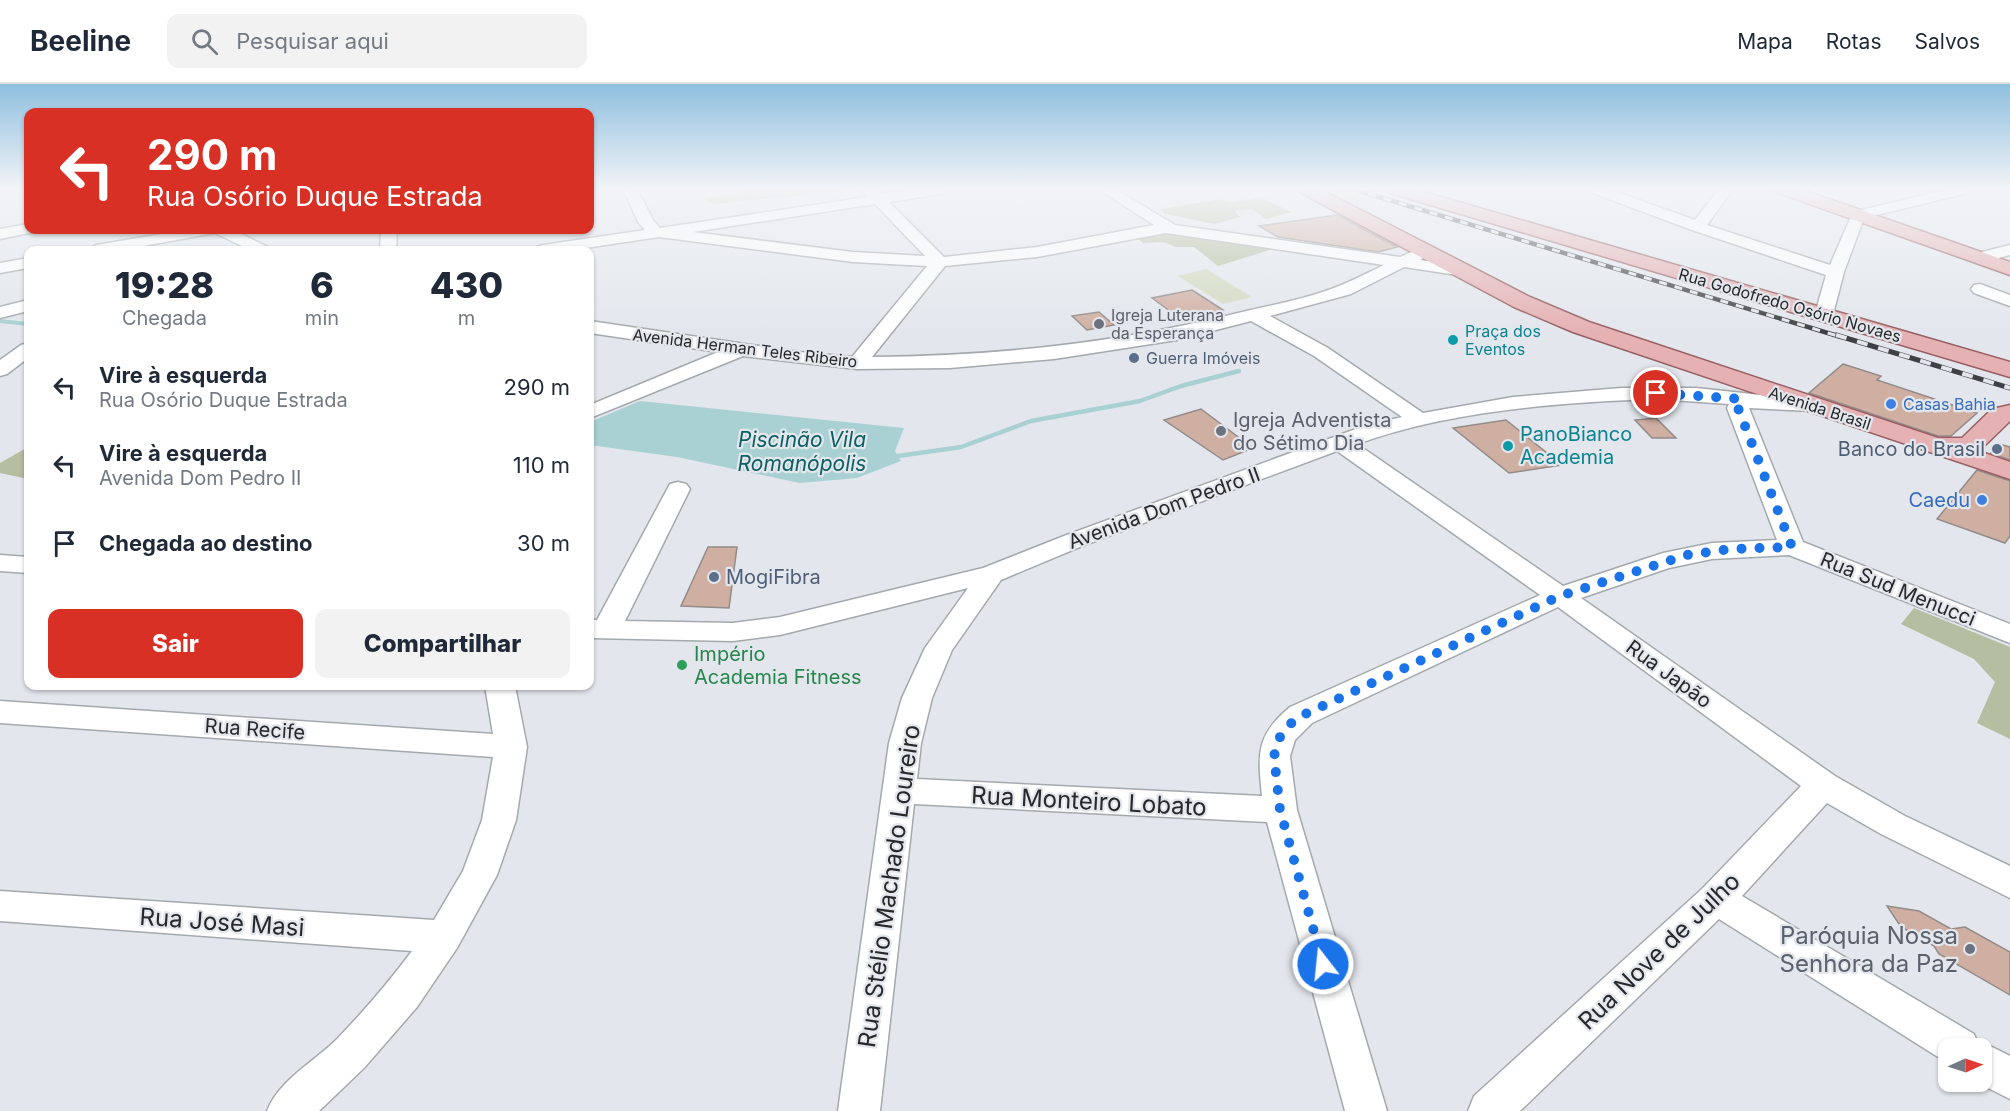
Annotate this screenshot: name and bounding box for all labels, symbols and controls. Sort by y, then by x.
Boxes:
search box [167,14,587,68]
text: Beeline [30,24,131,58]
icon: search [188,25,221,58]
text: Pesquisar aqui [236,28,389,54]
text: Mapa [1737,29,1793,54]
text: Rotas [1826,29,1881,54]
text: Salvos [1914,29,1980,54]
text: 290 m [147,129,277,180]
icon: left [48,132,126,210]
text: Rua Osório Duque Estrada [147,180,483,213]
text: 19:28 [115,263,214,307]
text: 6 [310,263,334,307]
text: 430 [430,263,503,307]
street label: Rua Godofredo Osório Novaes [1676,264,1904,346]
place label: Igreja Luterana da Esperança [1111,305,1224,343]
text: Chegada [122,306,207,330]
text: min [305,306,339,330]
text: m [458,306,475,330]
marker: Igreja Luterana da Esperança [1092,317,1106,331]
place label: Praça dos Eventos [1465,321,1541,359]
street label: Avenida Herman Teles Ribeiro [632,324,858,372]
marker: Praça dos Eventos [1446,333,1460,347]
place label: Guerra Imóveis [1146,348,1260,368]
marker: Guerra Imóveis [1127,351,1141,365]
text: Vire à esquerda [99,362,267,388]
pin [1630,367,1681,418]
icon: left [48,371,81,404]
text: 290 m [504,374,570,400]
icon: arrive [1639,376,1672,409]
street label: Avenida Brasil [1766,382,1874,434]
text: Rua Osório Duque Estrada [99,388,348,412]
place label: Casas Bahia [1903,394,1996,414]
marker: Casas Bahia [1884,397,1898,411]
place label: Igreja Adventista do Sétimo Dia [1233,408,1391,455]
place label: PanoBianco Academia [1520,422,1632,469]
marker: Igreja Adventista do Sétimo Dia [1214,424,1228,438]
water label: Piscinão Vila Romanópolis [738,427,866,476]
place label: Banco do Brasil [1838,437,1985,461]
marker: PanoBianco Academia [1501,439,1515,453]
text: Vire à esquerda [99,440,267,466]
marker: Banco do Brasil [1990,442,2004,456]
icon: left [48,449,81,482]
text: 110 m [513,452,570,478]
street label: Avenida Dom Pedro II [1065,462,1263,554]
text: Avenida Dom Pedro II [99,466,301,490]
place label: Caedu [1908,488,1970,512]
marker: Caedu [1975,493,1989,507]
icon: arrive [48,527,81,560]
text: Chegada ao destino [99,530,313,556]
text: 30 m [517,530,570,556]
street label: Rua Sud Menucci [1817,547,1979,631]
place label: MogiFibra [726,565,821,589]
marker: MogiFibra [707,570,721,584]
button: Sair [48,609,303,678]
button: Compartilhar [315,609,570,678]
street label: Rua Japão [1622,635,1716,713]
place label: Império Academia Fitness [694,642,862,689]
marker: Império Academia Fitness [675,658,689,672]
street label: Rua Recife [204,714,306,744]
street label: Rua Stélio Machado Loureiro [852,723,926,1049]
street label: Rua Monteiro Lobato [971,780,1207,822]
street label: Rua Nove de Julho [1572,866,1746,1036]
street label: Rua José Masi [139,902,305,942]
place label: Paróquia Nossa Senhora da Paz [1780,921,1958,978]
position arrow [1291,932,1355,996]
marker: Paróquia Nossa Senhora da Paz [1963,942,1977,956]
north arrow [1938,1038,1992,1092]
map controls [1938,1038,1992,1092]

